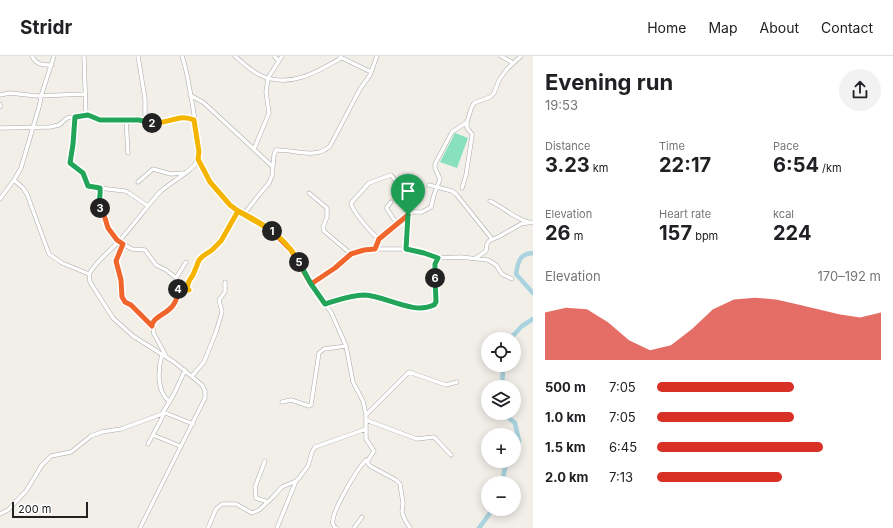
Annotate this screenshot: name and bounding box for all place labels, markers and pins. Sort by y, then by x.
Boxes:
pin: 2 [142,113,162,133]
pin [391,174,425,215]
pin: 3 [90,198,110,218]
pin: 1 [262,221,282,241]
pin: 5 [289,252,309,272]
pin: 6 [425,268,445,288]
pin: 4 [168,279,188,299]

